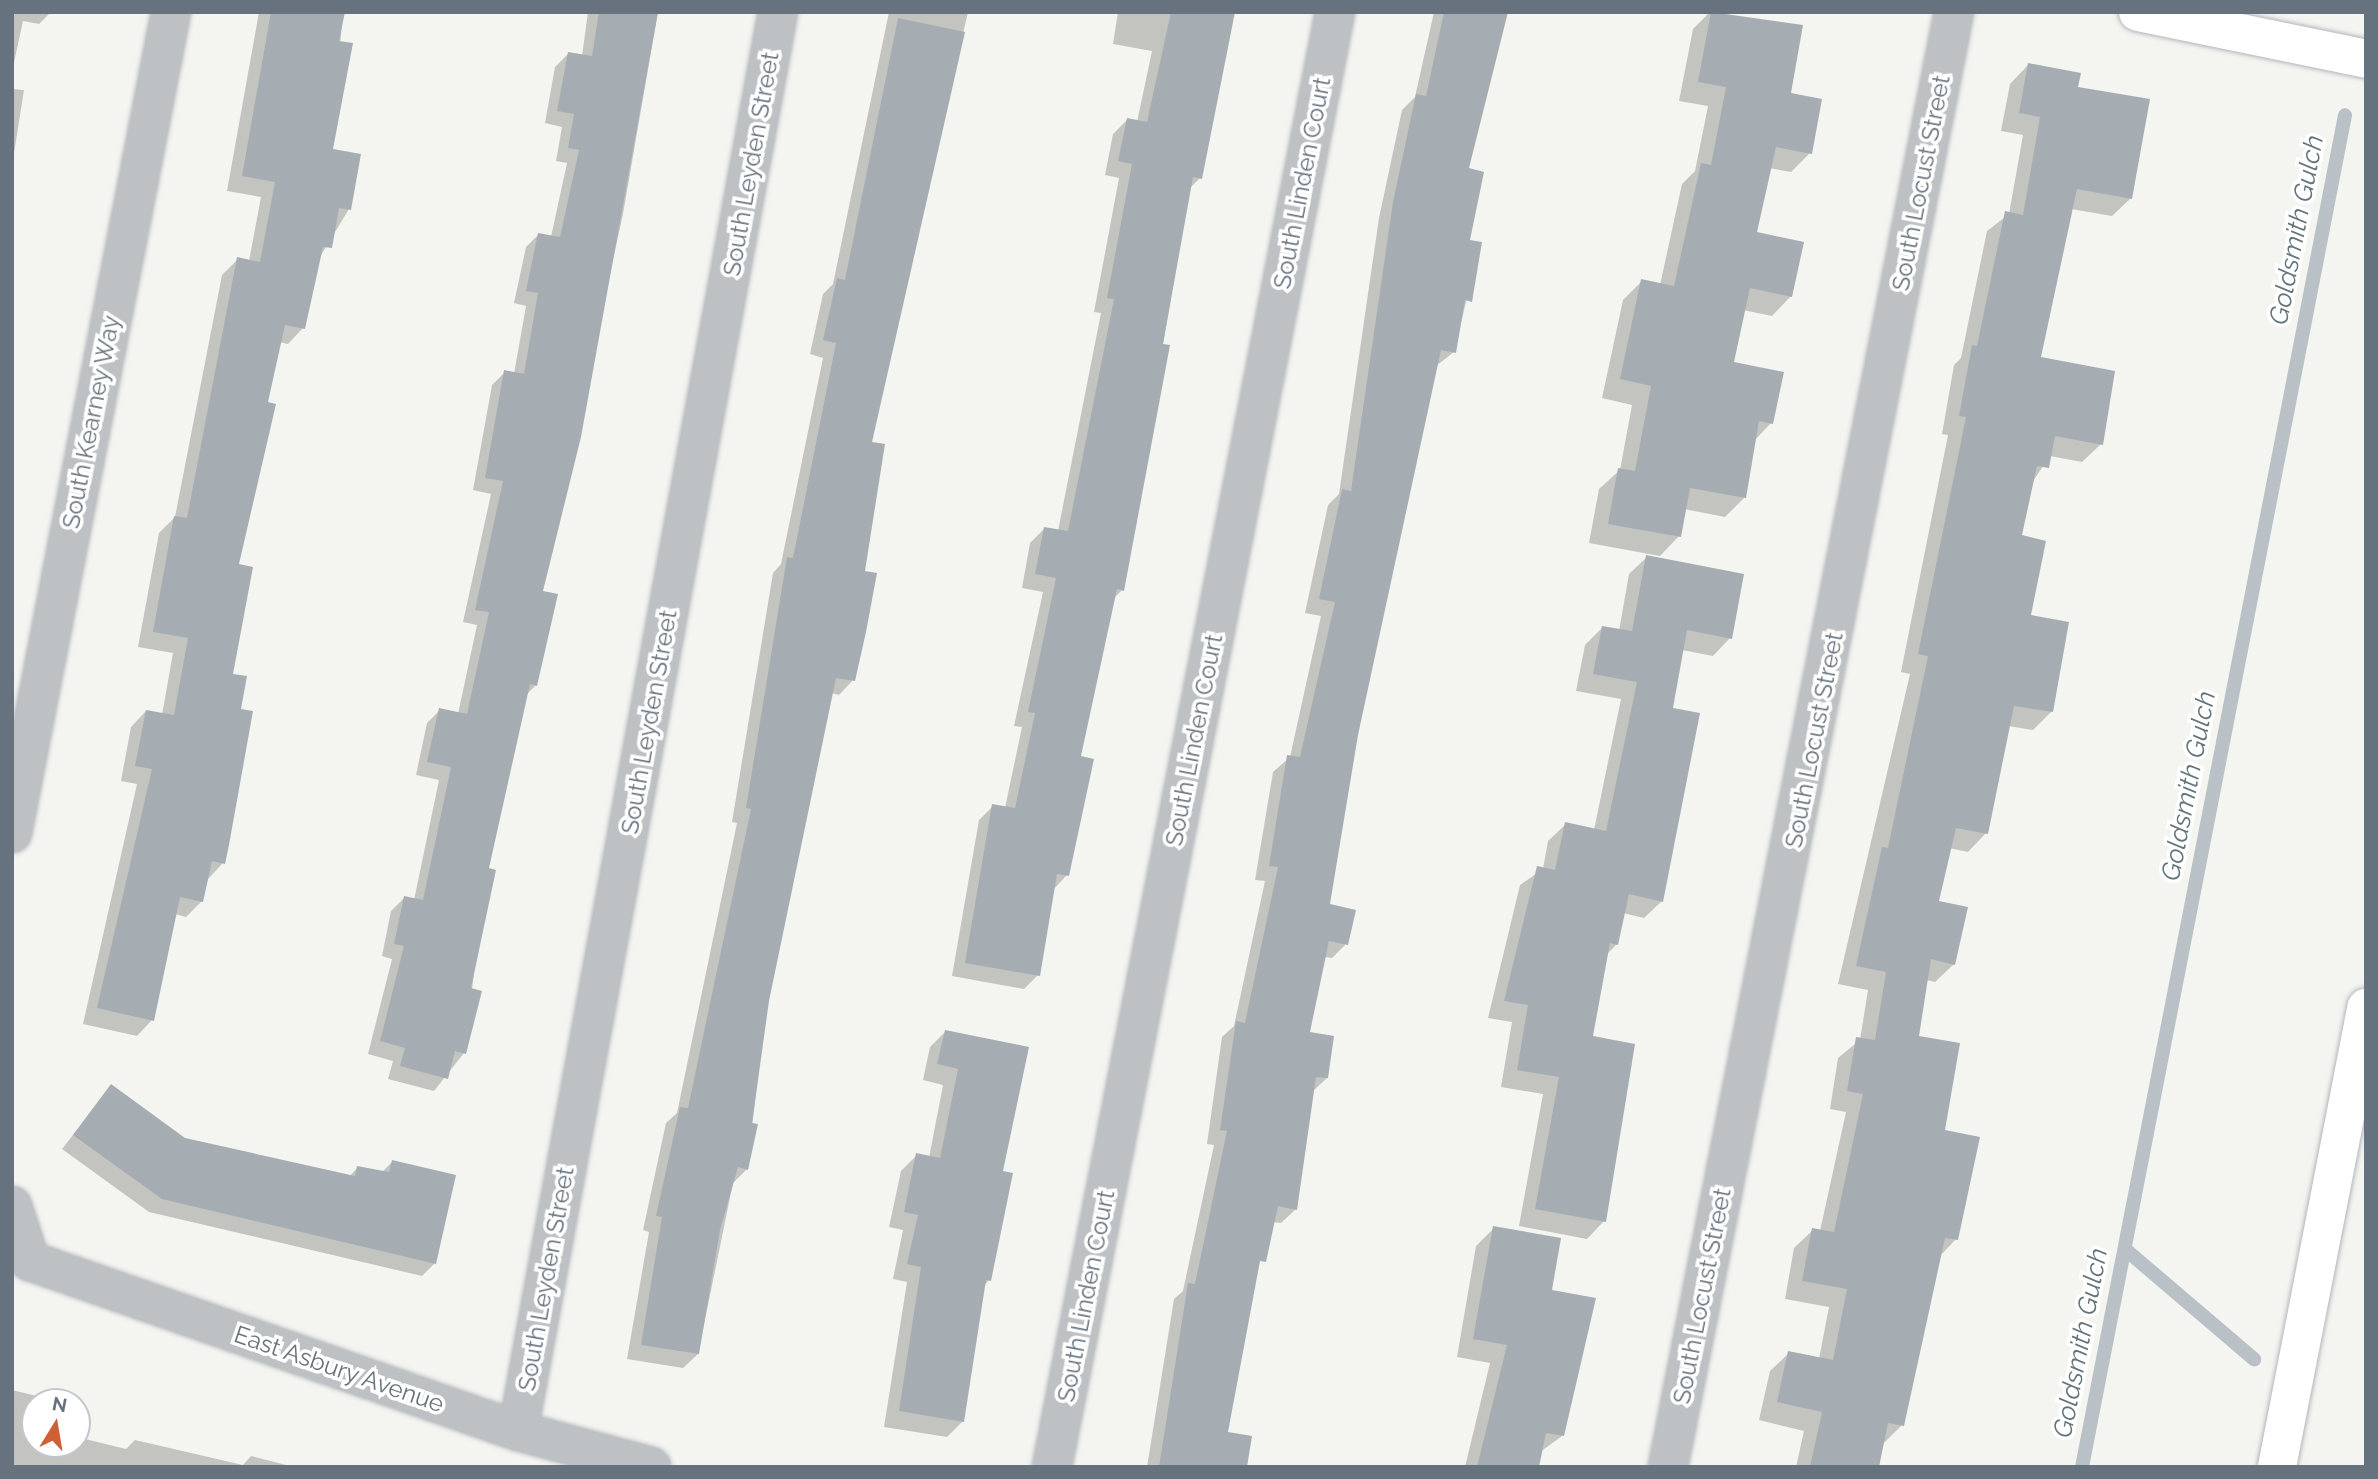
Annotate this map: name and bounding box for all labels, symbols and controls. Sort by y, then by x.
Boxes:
street label: South Leyden Street [717,50,785,278]
street label: South Locust Street [1886,73,1956,293]
street label: South Linden Court [1267,75,1337,291]
water label: Goldsmith Gulch [2263,132,2331,328]
street label: South Kearney Way [56,312,126,532]
street label: South Leyden Street [615,608,683,836]
street label: South Locust Street [1779,630,1849,850]
street label: South Linden Court [1159,632,1229,848]
water label: Goldsmith Gulch [2155,688,2223,884]
street label: South Leyden Street [512,1165,580,1393]
street label: South Locust Street [1667,1186,1737,1406]
street label: South Linden Court [1051,1188,1121,1404]
water label: Goldsmith Gulch [2047,1245,2115,1441]
street label: East Asbury Avenue [229,1319,449,1419]
north arrow [21,1388,91,1458]
text: N [50,1392,69,1417]

